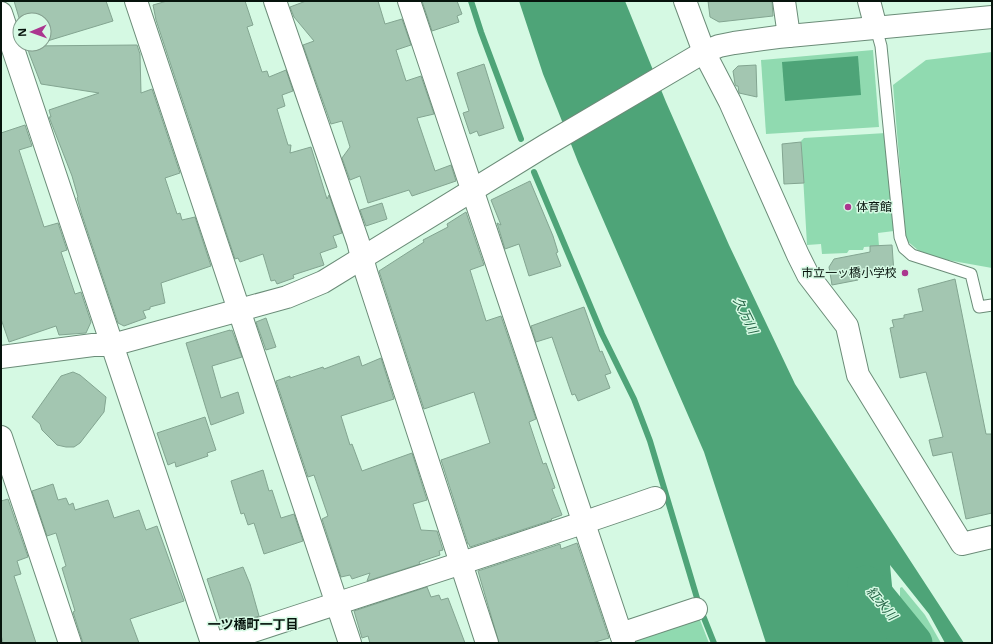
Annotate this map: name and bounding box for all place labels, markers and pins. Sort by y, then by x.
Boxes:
place label: 体育館 [856,198,892,215]
marker: 体育館 [843,202,853,212]
place label: 市立一ッ橋小学校 [801,264,897,281]
marker: 市立一ッ橋小学校 [900,268,910,278]

